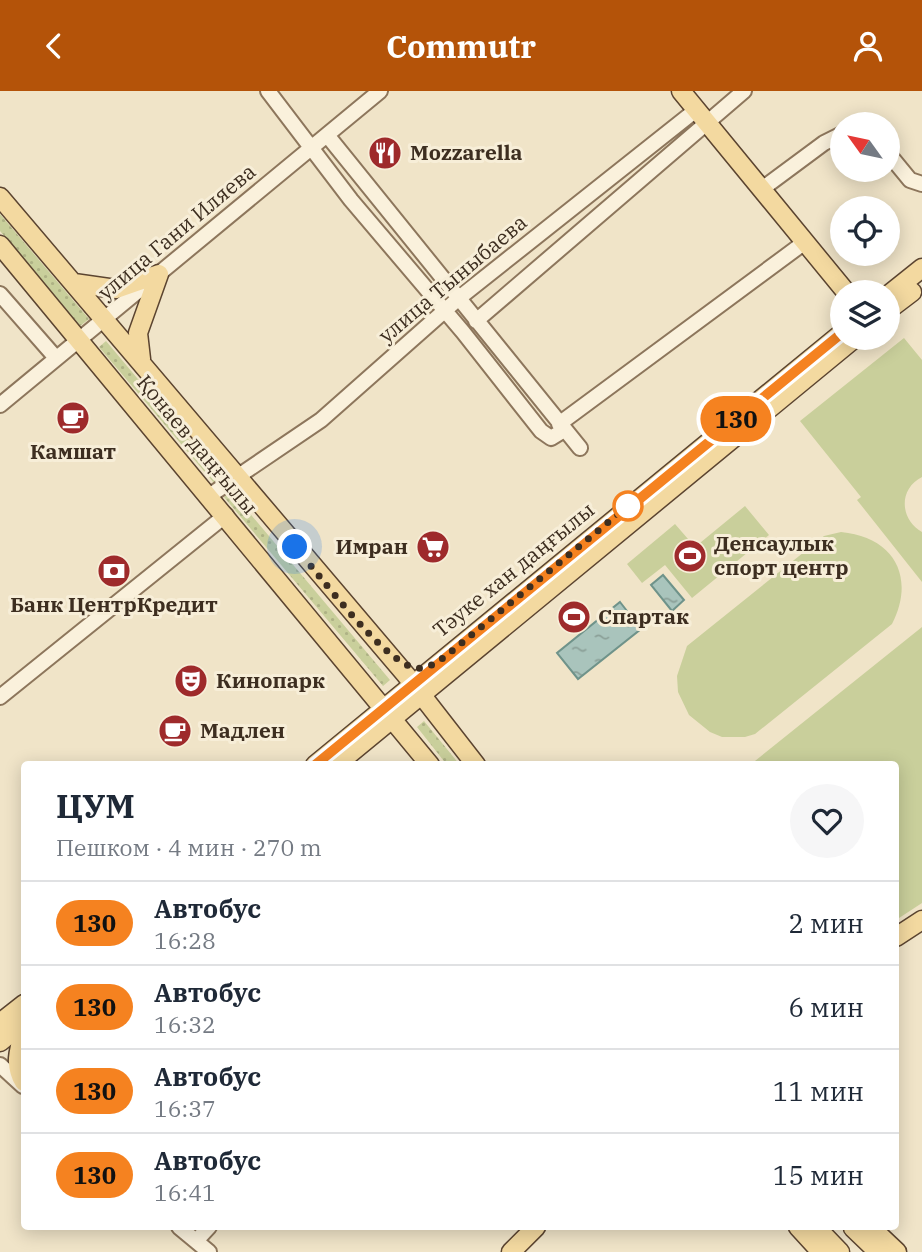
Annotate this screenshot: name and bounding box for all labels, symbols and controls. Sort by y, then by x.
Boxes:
text: Commutr [386,25,536,67]
icon: back [35,27,73,65]
icon: person [849,27,887,65]
north arrow [830,112,900,182]
map controls [830,112,900,350]
restaurant icon: Mozzarella [366,134,404,172]
place label: Mozzarella [410,138,522,166]
street label: улица Гани Иляева [92,157,261,306]
button: locate [830,196,900,266]
street label: улица Тыныбаева [372,208,532,349]
button: layers [830,280,900,350]
street label: Қонаев даңғылы [131,369,264,520]
line badge: 130 [696,396,776,442]
cafe icon: Камшат [54,399,92,437]
text: 130 [714,403,758,435]
place label: Камшат [30,437,116,465]
unlabelled marker [613,491,643,521]
street label: Тәуке хан даңғылы [427,495,600,643]
supermarket icon: Имран [414,528,452,566]
your location [277,529,312,564]
place label: Денсаулык спорт центр [714,529,849,581]
place label: Имран [336,532,408,560]
sports icon: Денсаулык спорт центр [671,537,709,575]
bank icon: Банк ЦентрКредит [95,552,133,590]
place label: Банк ЦентрКредит [10,590,218,618]
sports icon: Спартак [555,598,593,636]
place label: Спартак [598,602,689,630]
theatre icon: Кинопарк [172,662,210,700]
place label: Кинопарк [216,666,325,694]
cafe icon: Мадлен [156,712,194,750]
place label: Мадлен [200,716,285,744]
text: ЦУМ [56,784,135,827]
button: heart [790,784,864,858]
text: Пешком · 4 мин · 270 m [56,832,322,862]
text: Автобус [154,891,261,925]
text: 2 мин [788,906,864,940]
text: 130 [73,907,116,939]
text: 16:28 [154,925,216,955]
text: Автобус [154,975,261,1009]
text: 6 мин [788,990,864,1024]
text: 130 [73,991,116,1023]
text: 16:32 [154,1009,216,1039]
text: Автобус [154,1059,261,1093]
text: 11 мин [773,1074,864,1108]
text: 130 [73,1075,116,1107]
text: 16:37 [154,1093,216,1123]
text: Автобус [154,1143,261,1177]
text: 15 мин [773,1158,864,1192]
text: 130 [73,1159,116,1191]
text: 16:41 [154,1177,216,1207]

